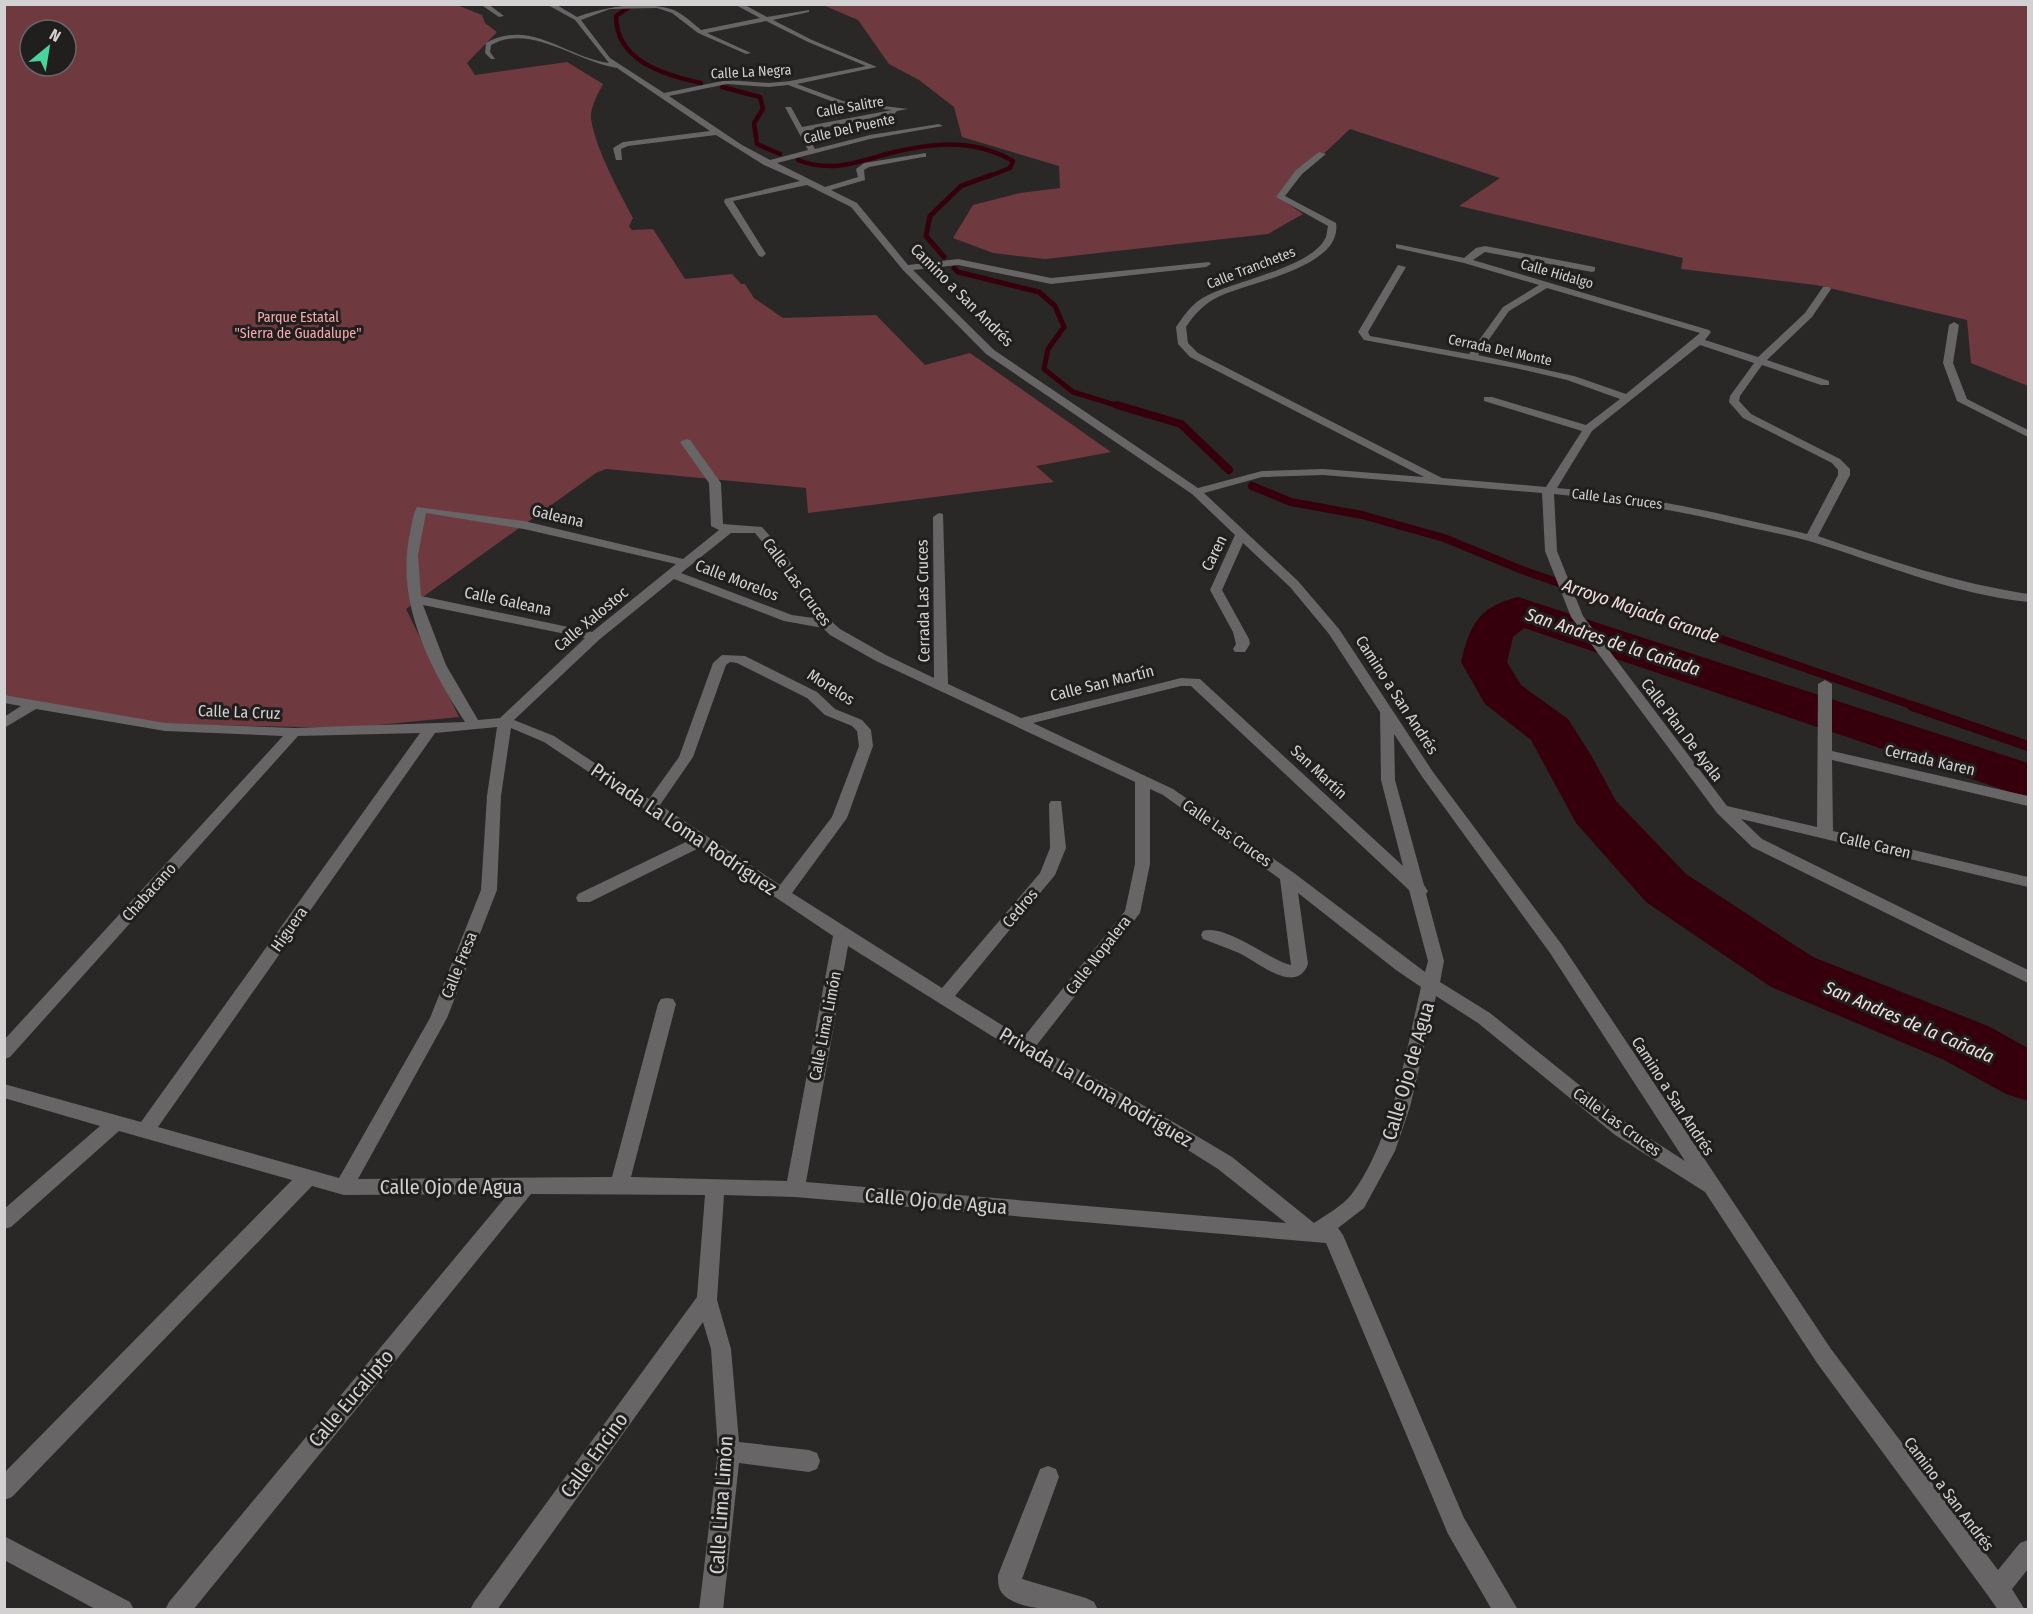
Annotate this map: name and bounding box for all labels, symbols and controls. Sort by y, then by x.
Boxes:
north arrow [18,18,78,78]
text: N [46,25,64,46]
street label: Calle La Negra [710,61,792,83]
street label: Calle Salitre [815,93,885,121]
street label: Calle Del Puente [802,110,896,148]
street label: Camino a San Andrés [907,240,1017,350]
street label: Calle Tranchetes [1204,243,1298,293]
street label: Calle Hidalgo [1519,256,1595,292]
park label: Parque Estatal "Sierra de Guadalupe" [235,309,361,342]
street label: Cerrada Del Monte [1447,331,1553,369]
street label: Calle Las Cruces [1571,485,1663,513]
street label: Galeana [530,501,586,531]
street label: Caren [1197,532,1231,574]
street label: Calle Las Cruces [759,534,835,630]
street label: Cerrada Las Cruces [912,539,934,663]
street label: Calle Morelos [693,555,782,605]
water label: Arroyo Majada Grande [1559,574,1723,648]
street label: Calle Xalostoc [550,582,632,655]
street label: Calle Galeana [463,583,553,620]
water label: San Andres de la Cañada [1522,603,1703,681]
street label: Camino a San Andrés [1352,632,1443,758]
street label: Calle San Martín [1048,661,1156,705]
street label: Morelos [804,665,858,709]
street label: Calle Plan De Ayala [1637,675,1727,785]
street label: Calle La Cruz [197,701,281,723]
street label: Cerrada Karen [1883,740,1977,780]
street label: San Martín [1287,741,1351,803]
street label: Privada La Loma Rodríguez [587,758,782,900]
street label: Calle Las Cruces [1179,795,1275,871]
street label: Calle Caren [1837,828,1913,862]
street label: Chabacano [118,859,180,925]
street label: Cedros [998,885,1042,931]
street label: Higuera [267,903,311,955]
street label: Calle Nopalera [1061,912,1135,998]
street label: Calle Fresa [437,929,481,1001]
street label: Calle Lima Limón [805,970,845,1082]
water label: San Andres de la Cañada [1820,976,1997,1068]
street label: Calle Ojo de Agua [1377,999,1439,1143]
street label: Privada La Loma Rodríguez [995,1022,1197,1152]
street label: Camino a San Andrés [1628,1033,1719,1159]
street label: Calle Las Cruces [1569,1084,1665,1160]
street label: Calle Ojo de Agua [380,1175,522,1199]
street label: Calle Ojo de Agua [864,1183,1008,1219]
street label: Calle Eucalipto [303,1344,399,1452]
street label: Calle Encino [555,1408,633,1502]
street label: Camino a San Andrés [1900,1433,1998,1555]
street label: Calle Lima Limón [704,1435,738,1575]

